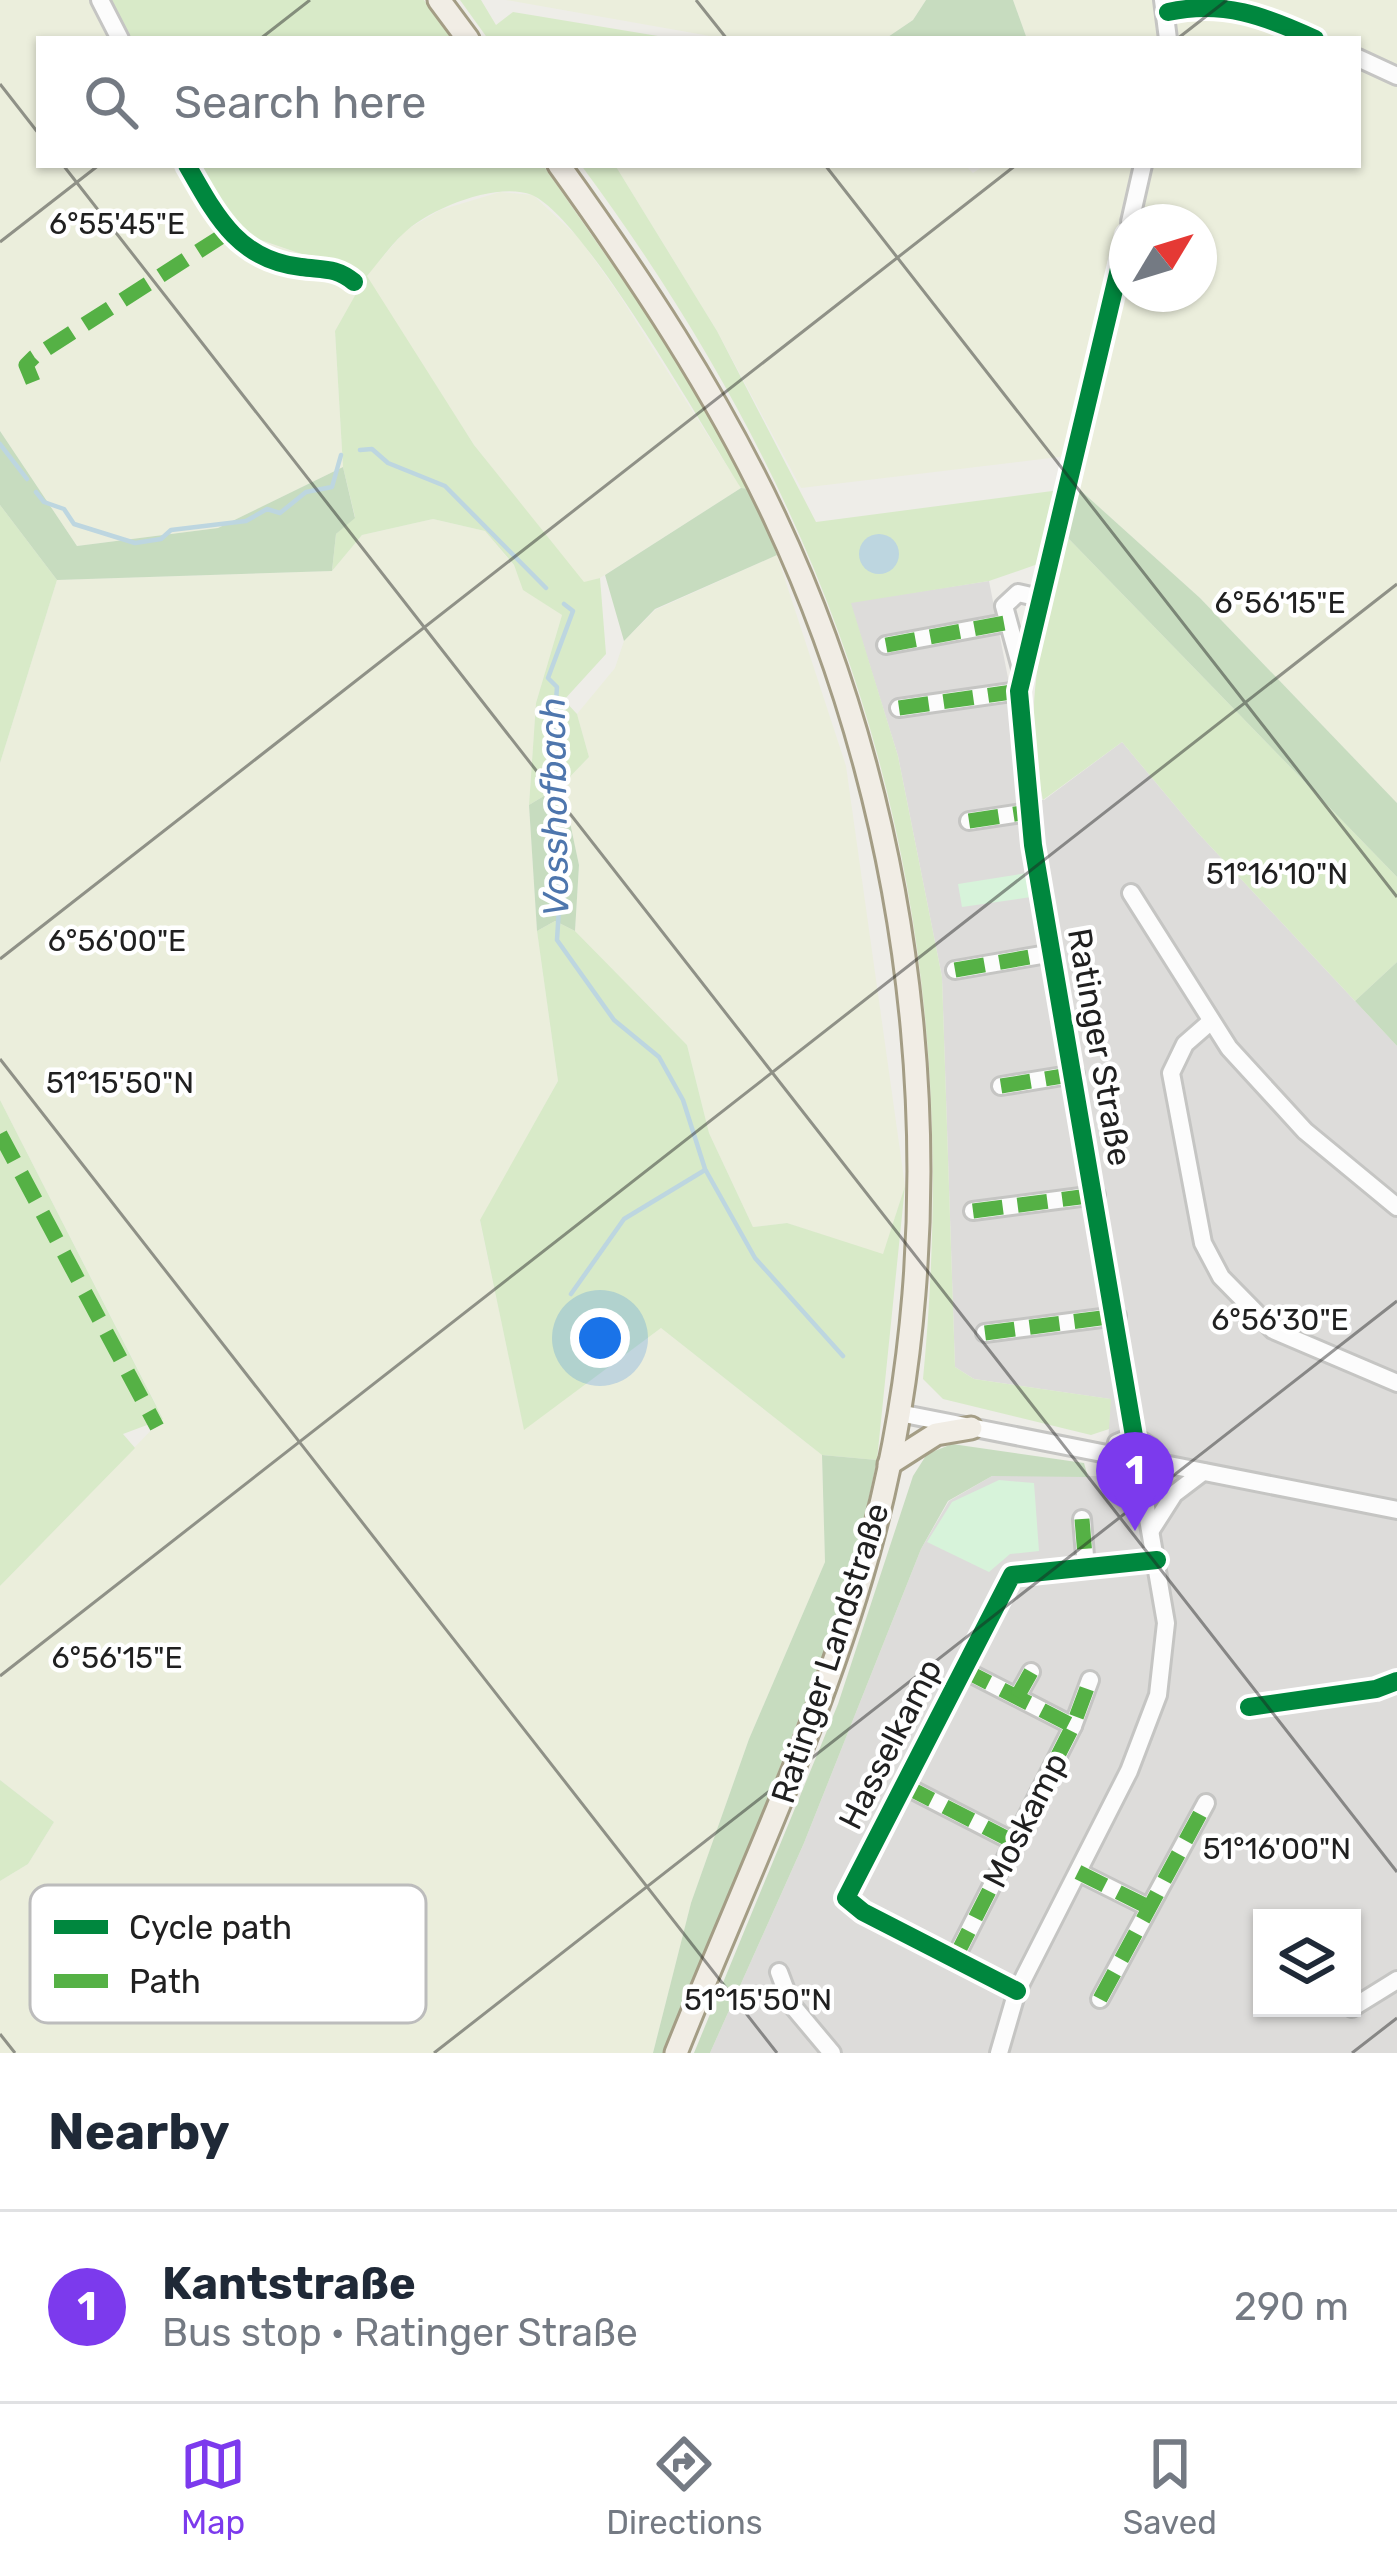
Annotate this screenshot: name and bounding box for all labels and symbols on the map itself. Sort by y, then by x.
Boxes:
north arrow [1109,204,1217,312]
text: 6°55'45"E [49,206,185,242]
text: 6°56'15"E [1214,585,1346,621]
water label: Vosshofbach [531,697,577,917]
text: 51°16'10"N [1206,856,1348,892]
text: 6°56'00"E [48,923,186,959]
street label: Ratinger Straße [1060,925,1140,1169]
text: 51°15'50"N [46,1065,194,1101]
text: 6°56'30"E [1211,1302,1349,1338]
your location [570,1308,630,1368]
pin: 1 [1096,1432,1174,1531]
street label: Ratinger Landstraße [763,1498,897,1808]
text: 6°56'15"E [51,1640,183,1676]
street label: Hasselkamp [830,1652,950,1836]
street label: Moskamp [975,1746,1075,1894]
text: 51°16'00"N [1203,1831,1351,1867]
legend [30,1885,426,2023]
text: Cycle path [129,1908,292,1947]
text: Path [129,1962,201,2001]
text: 51°15'50"N [684,1982,832,2018]

